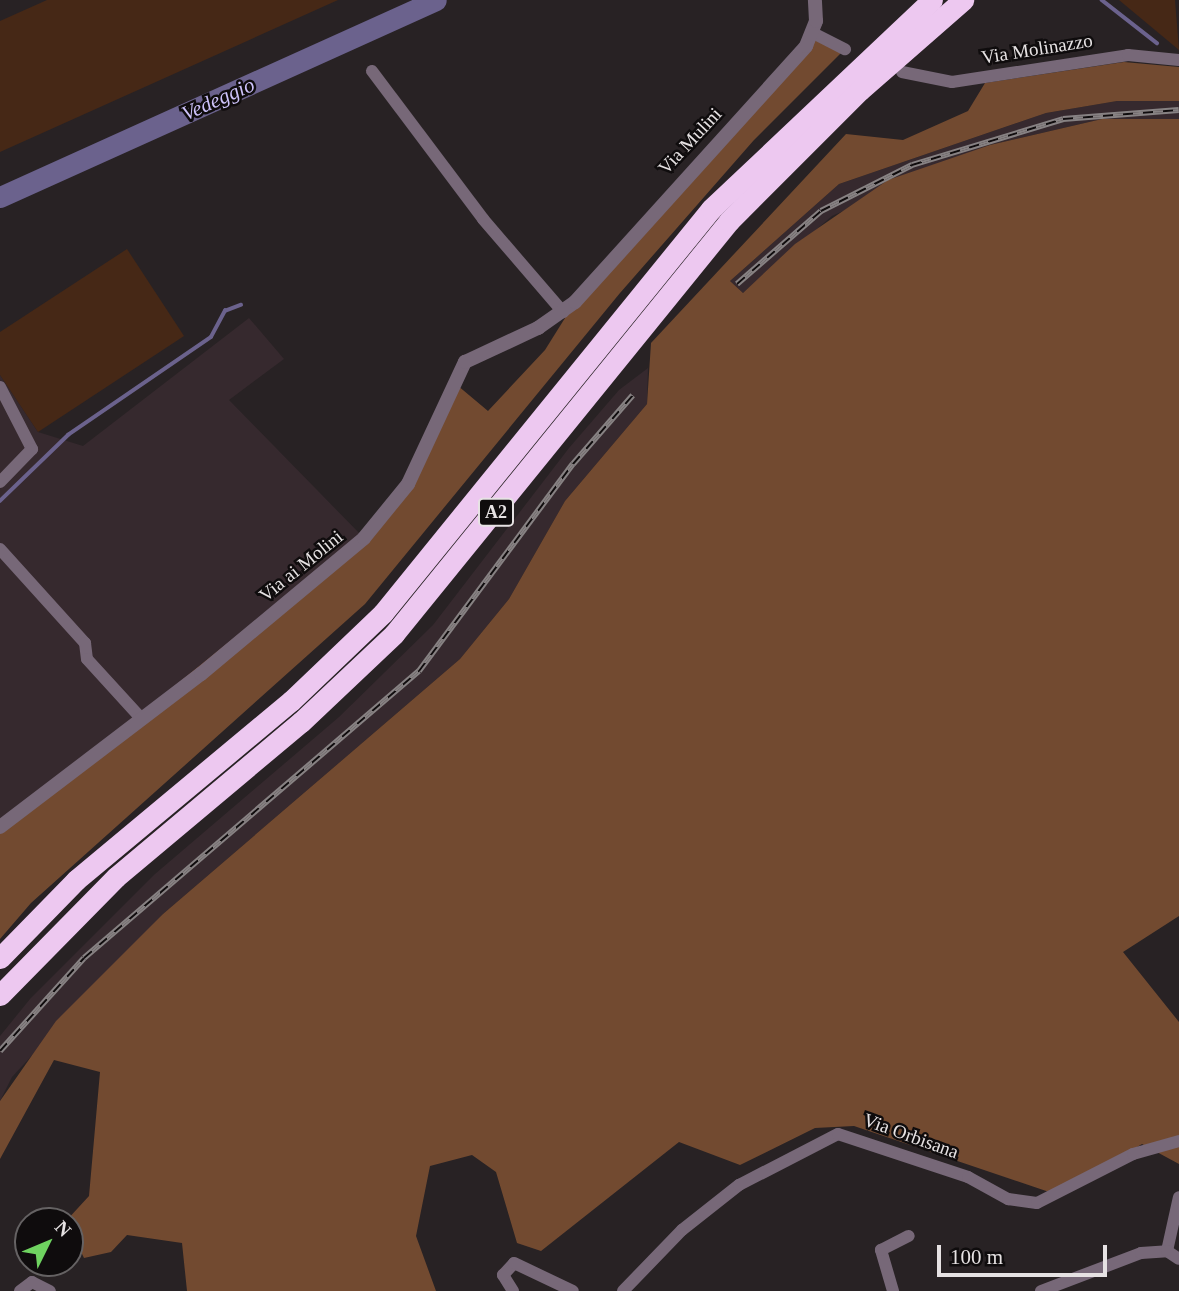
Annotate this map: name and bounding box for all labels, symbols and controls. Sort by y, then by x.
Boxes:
street label: Via Molinazzo [980,29,1094,69]
water label: Vedeggio [178,72,258,126]
street label: Via Mulini [653,103,727,179]
road number: A2 [477,498,515,526]
street label: Via ai Molini [254,525,348,607]
street label: Via Orbisana [860,1108,962,1164]
north arrow [14,1207,84,1277]
text: N [51,1217,76,1241]
scale bar [941,1232,1111,1276]
text: 100 m [950,1245,1003,1269]

